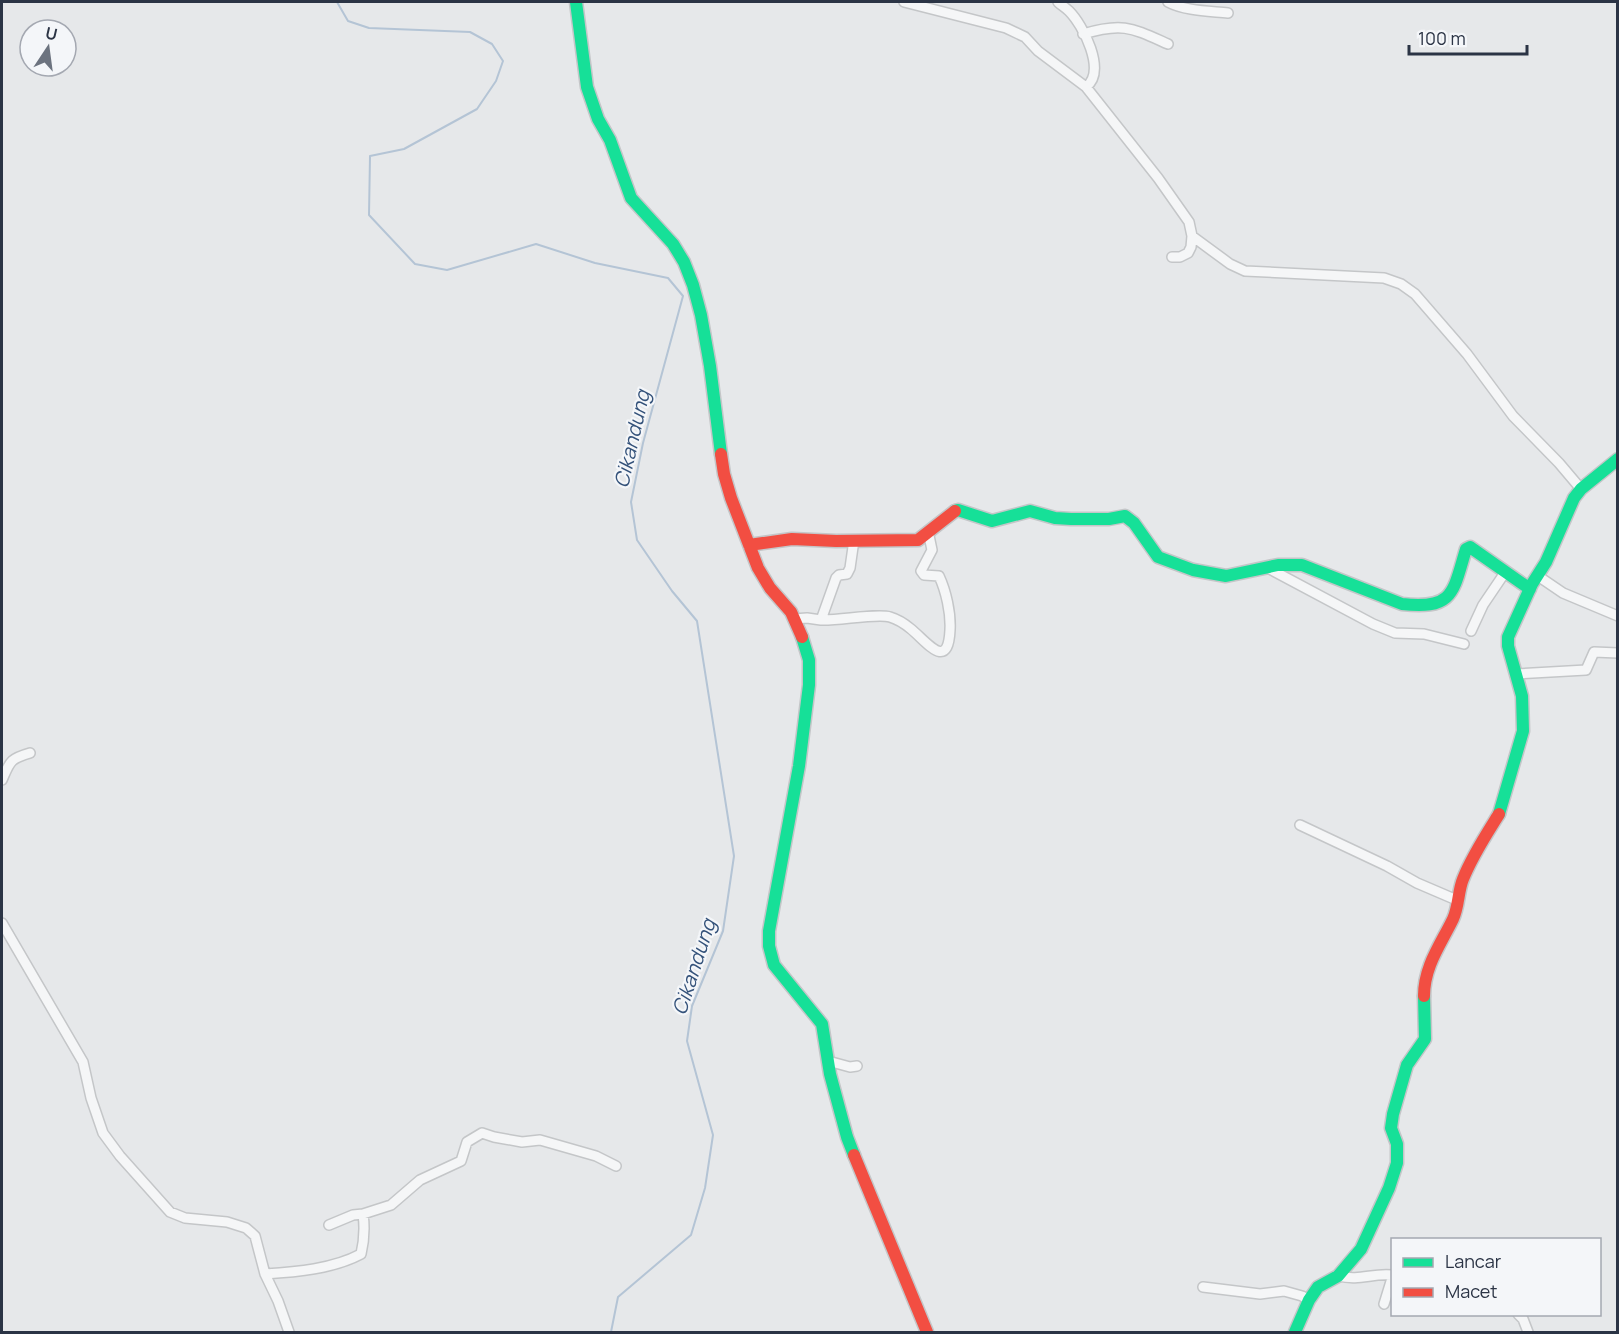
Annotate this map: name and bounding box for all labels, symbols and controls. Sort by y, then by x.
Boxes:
north arrow [18,18,78,78]
scale bar [1409,18,1528,56]
text: U [43,21,59,45]
text: 100 m [1418,26,1466,50]
water label: Cikandung [607,385,656,490]
water label: Cikandung [665,913,722,1018]
legend [1391,1238,1601,1316]
text: Lancar [1445,1249,1502,1273]
text: Macet [1445,1279,1498,1303]

